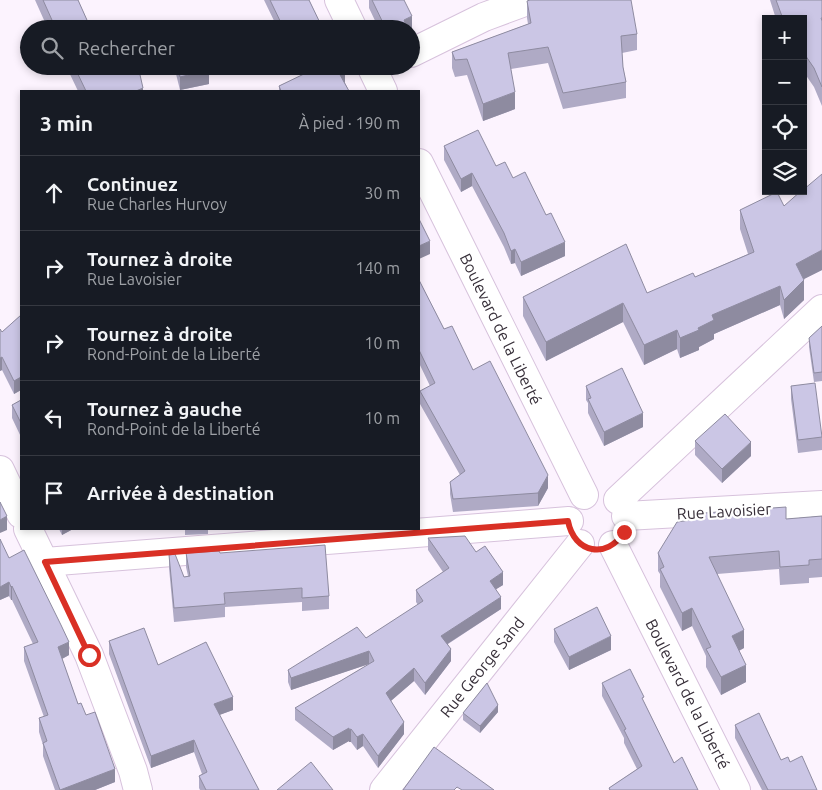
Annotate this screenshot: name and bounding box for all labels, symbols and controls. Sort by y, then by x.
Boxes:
map controls [762,15,807,195]
button: + [762,15,807,60]
search box [20,20,420,75]
icon: search [38,34,66,62]
text: Rechercher [78,37,175,59]
button: − [762,60,807,105]
button: locate [762,105,807,150]
text: 3 min [40,111,93,135]
text: À pied · 190 m [299,114,400,132]
button: layers [762,150,807,195]
text: Continuez [87,173,177,195]
icon: ahead [40,179,68,207]
text: 30 m [364,184,400,202]
text: Rue Charles Hurvoy [87,195,227,213]
text: Tournez à droite [87,248,233,270]
street label: Boulevard de la Liberté [456,250,546,408]
icon: right [40,254,68,282]
text: 140 m [355,259,400,277]
text: Rue Lavoisier [87,270,182,288]
text: Tournez à droite [87,323,233,345]
icon: right [40,329,68,357]
text: 10 m [364,334,400,352]
text: Rond-Point de la Liberté [87,345,261,363]
text: Tournez à gauche [87,398,242,420]
icon: left [40,404,68,432]
text: 10 m [364,409,400,427]
text: Rond-Point de la Liberté [87,420,261,438]
icon: arrive [40,479,68,507]
text: Arrivée à destination [87,482,274,504]
street label: Rue Lavoisier [676,500,772,522]
route end [613,521,636,544]
street label: Rue George Sand [436,613,528,721]
street label: Boulevard de la Liberté [642,616,734,772]
route start [78,644,101,667]

